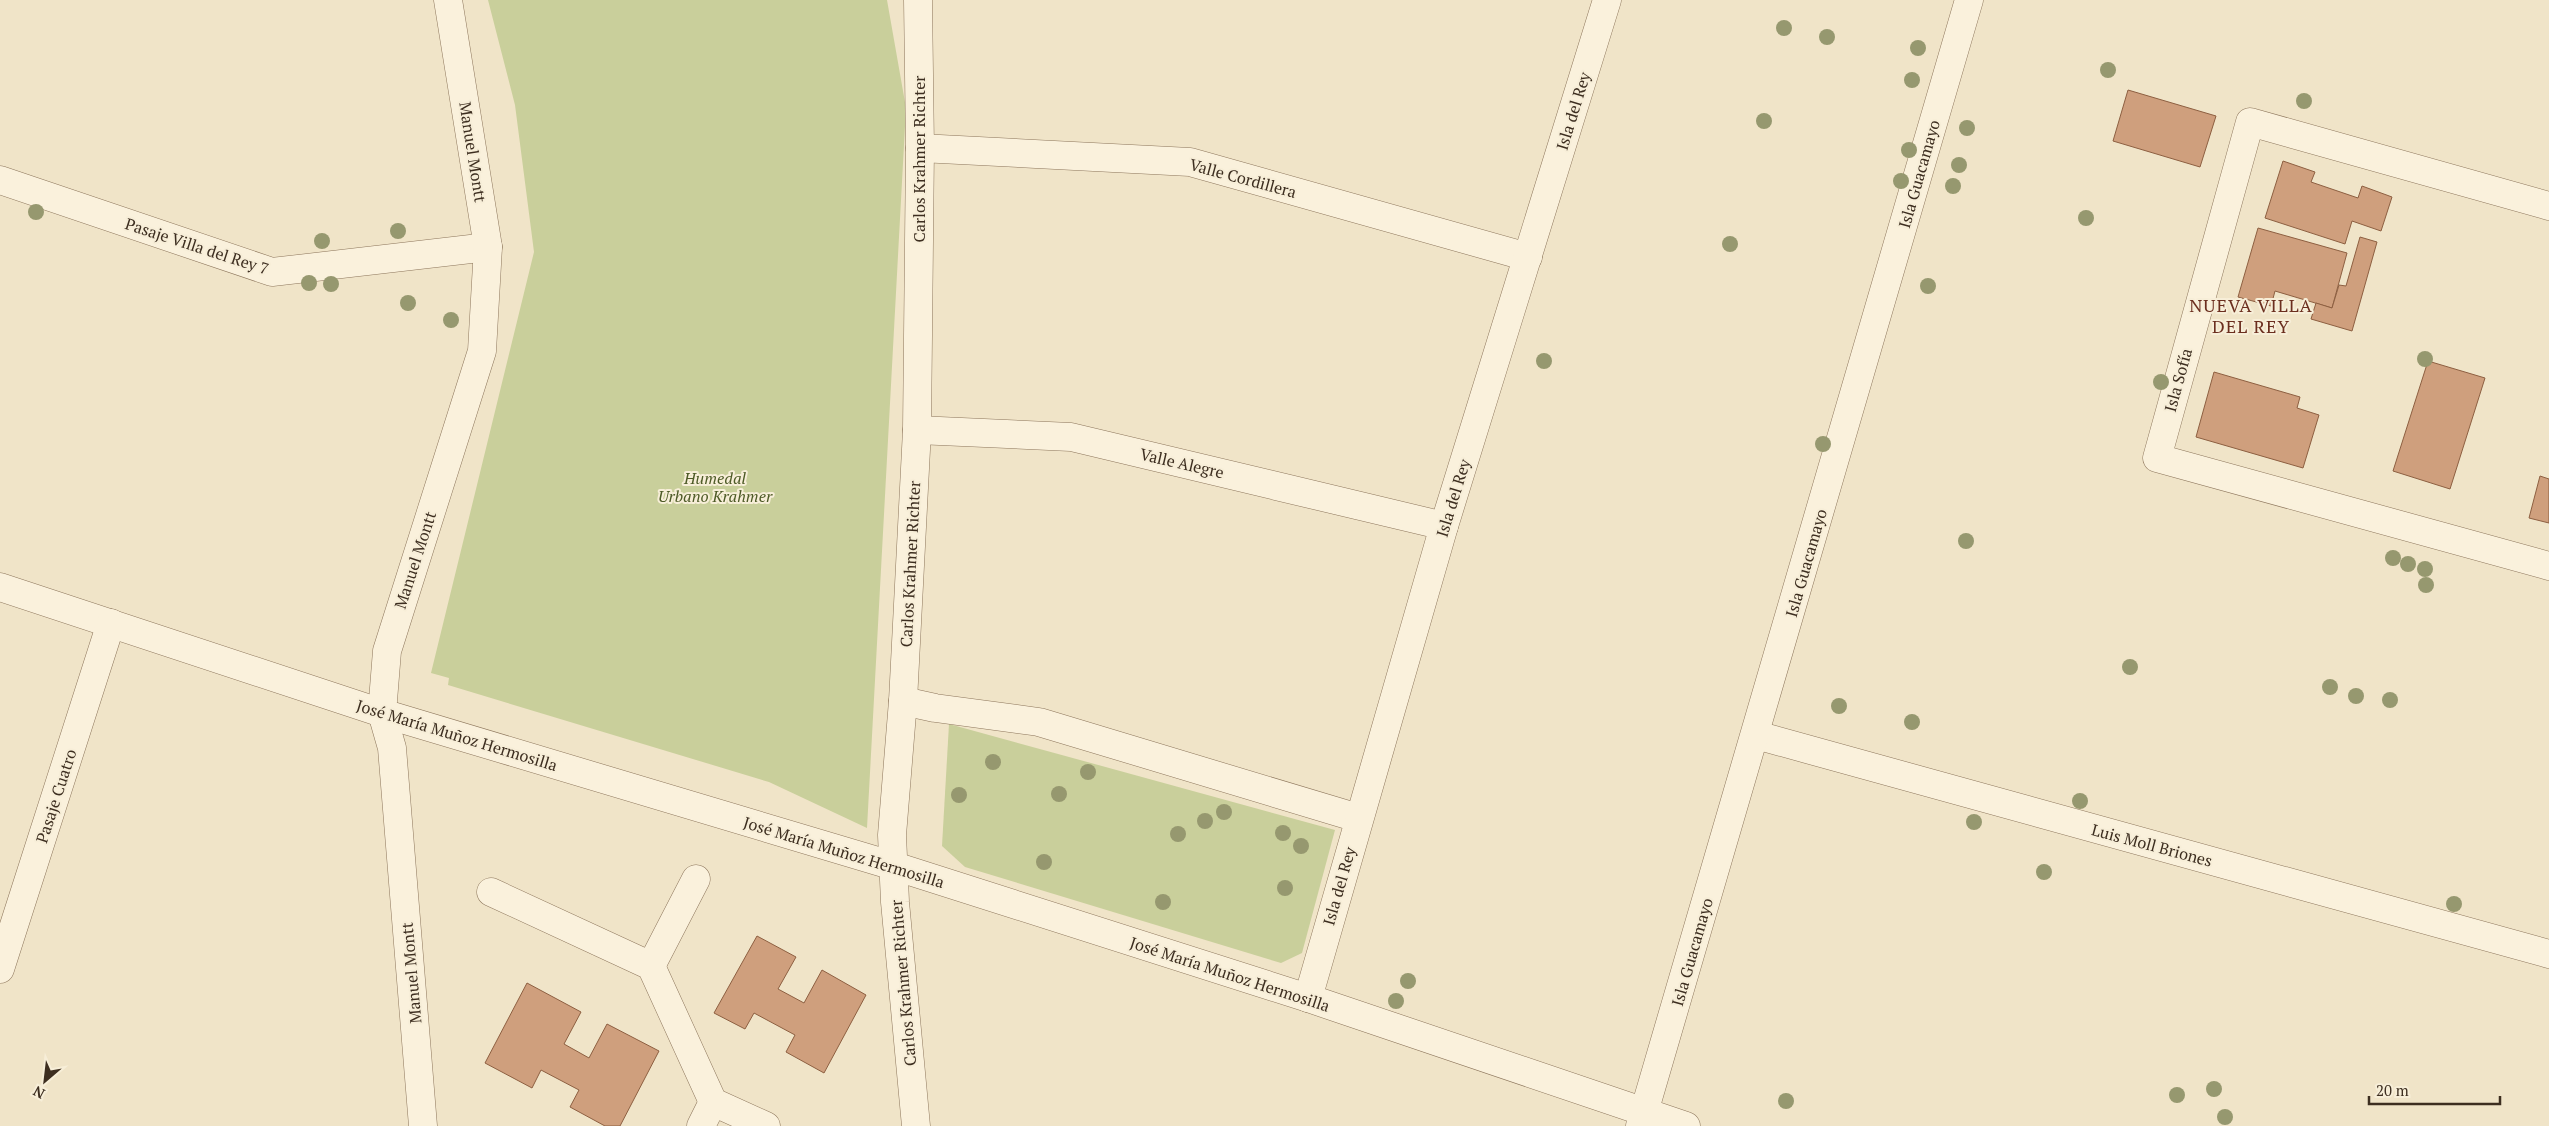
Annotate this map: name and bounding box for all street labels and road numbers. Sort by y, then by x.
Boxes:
street label: Isla del Rey [1551,68,1596,153]
street label: Carlos Krahmer Richter [908,75,930,242]
street label: Manuel Montt [454,100,492,204]
street label: Isla Guacamayo [1893,117,1945,231]
street label: Valle Cordillera [1187,153,1299,203]
street label: Pasaje Villa del Rey 7 [122,212,272,280]
street label: Isla Sofía [2159,346,2197,414]
street label: Valle Alegre [1138,443,1226,483]
street label: Isla del Rey [1431,455,1476,540]
street label: Carlos Krahmer Richter [895,479,925,648]
street label: Isla Guacamayo [1780,506,1832,620]
street label: Manuel Montt [389,508,441,612]
street label: José María Muñoz Hermosilla [354,694,560,776]
street label: Pasaje Cuatro [30,746,82,846]
street label: José María Muñoz Hermosilla [741,811,947,893]
street label: Luis Moll Briones [2089,818,2215,872]
street label: Isla del Rey [1317,843,1361,928]
street label: Isla Guacamayo [1666,895,1718,1009]
street label: Carlos Krahmer Richter [885,898,921,1067]
street label: Manuel Montt [396,921,426,1025]
street label: José María Muñoz Hermosilla [1127,931,1333,1017]

